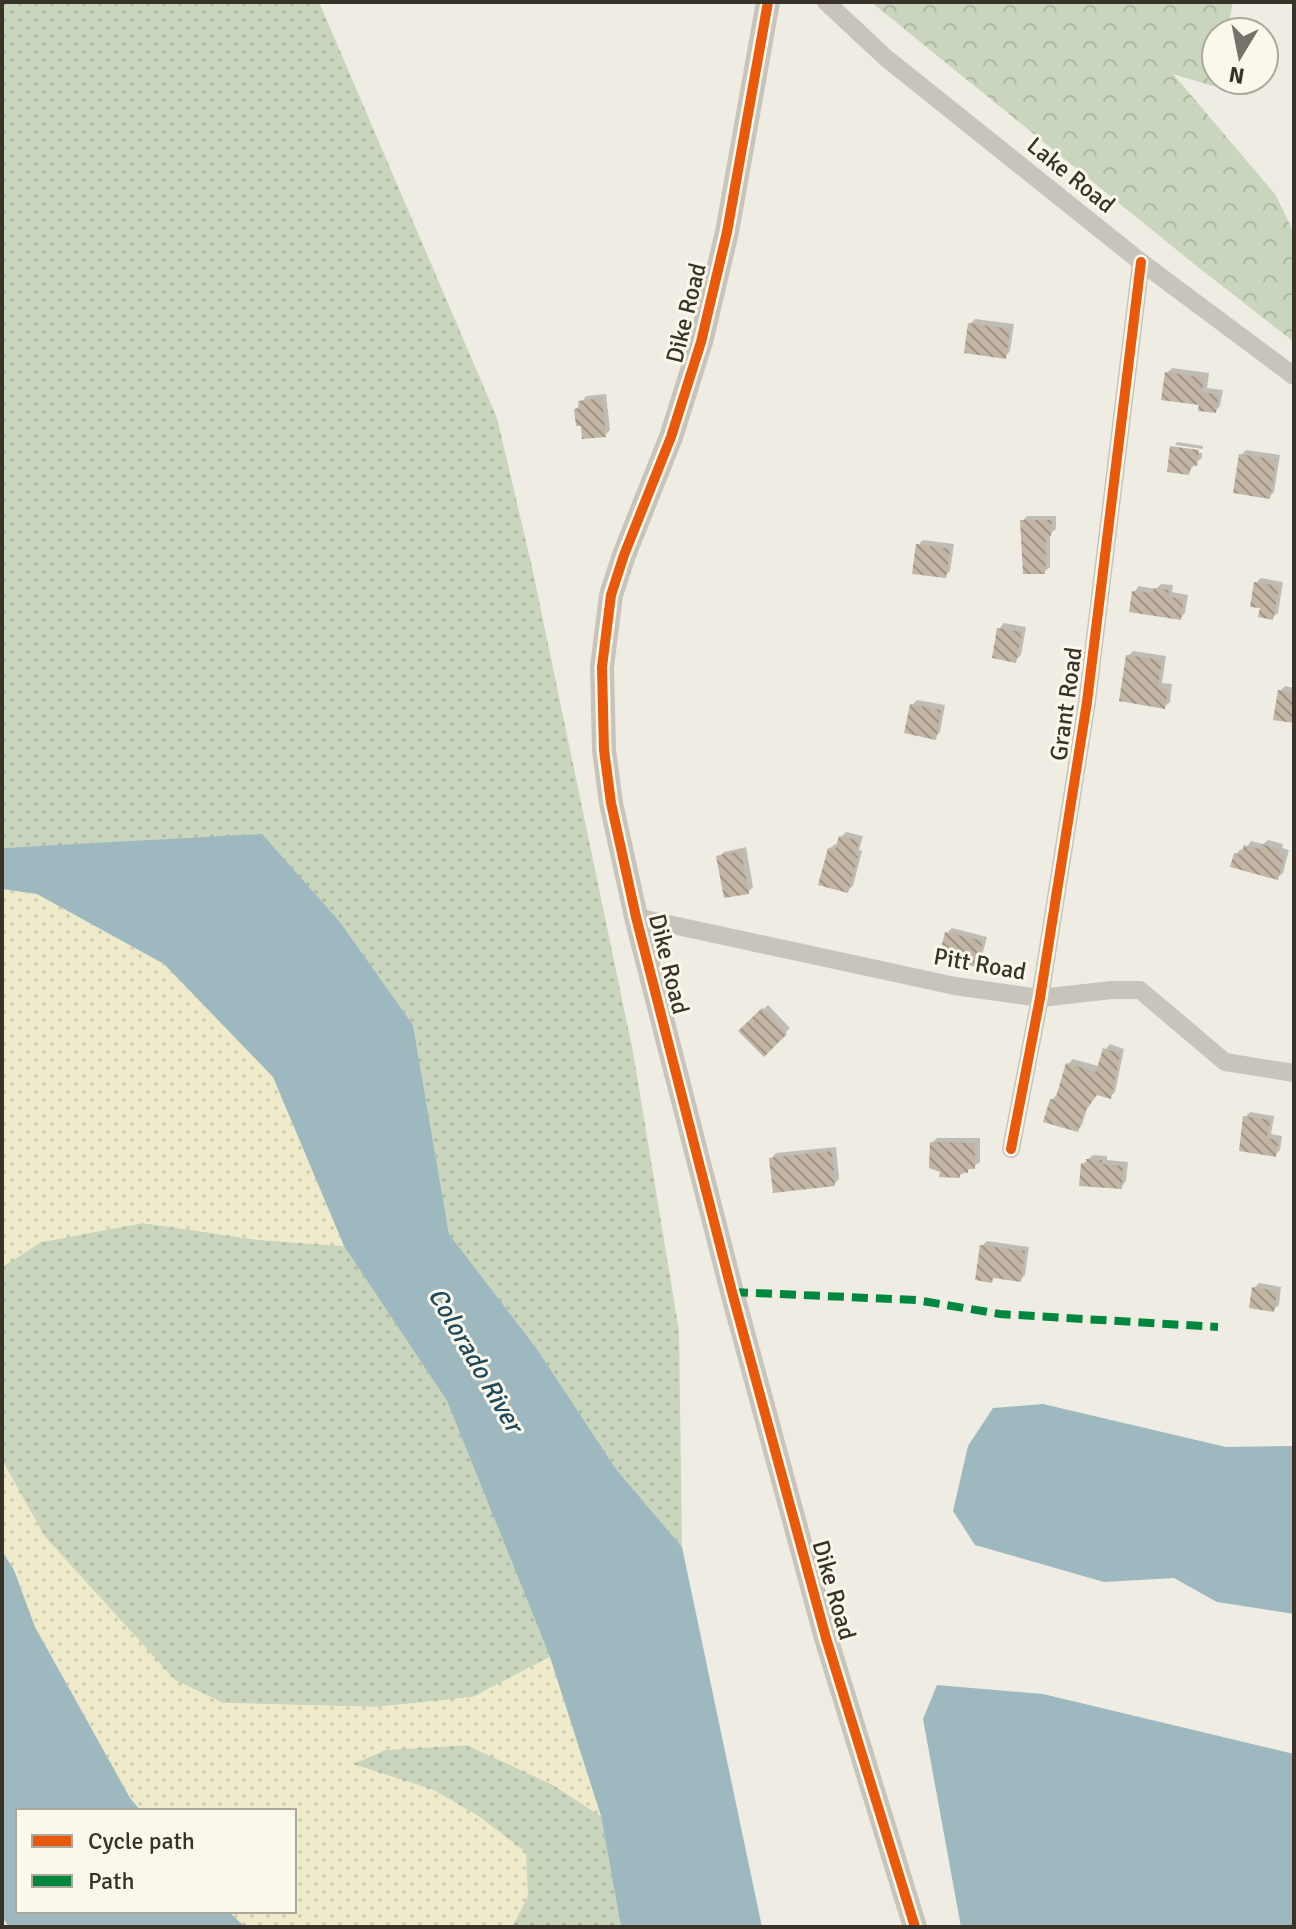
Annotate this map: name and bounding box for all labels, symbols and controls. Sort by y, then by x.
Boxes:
north arrow [1200,16,1280,96]
text: N [1227,61,1246,90]
street label: Lake Road [1021,130,1121,220]
street label: Dike Road [659,260,713,366]
street label: Grant Road [1043,645,1089,763]
street label: Dike Road [642,911,696,1017]
street label: Pitt Road [931,941,1029,987]
water label: Colorado River [421,1282,531,1441]
street label: Dike Road [805,1537,863,1643]
legend [16,1809,296,1913]
text: Cycle path [88,1826,195,1856]
text: Path [88,1866,134,1896]

